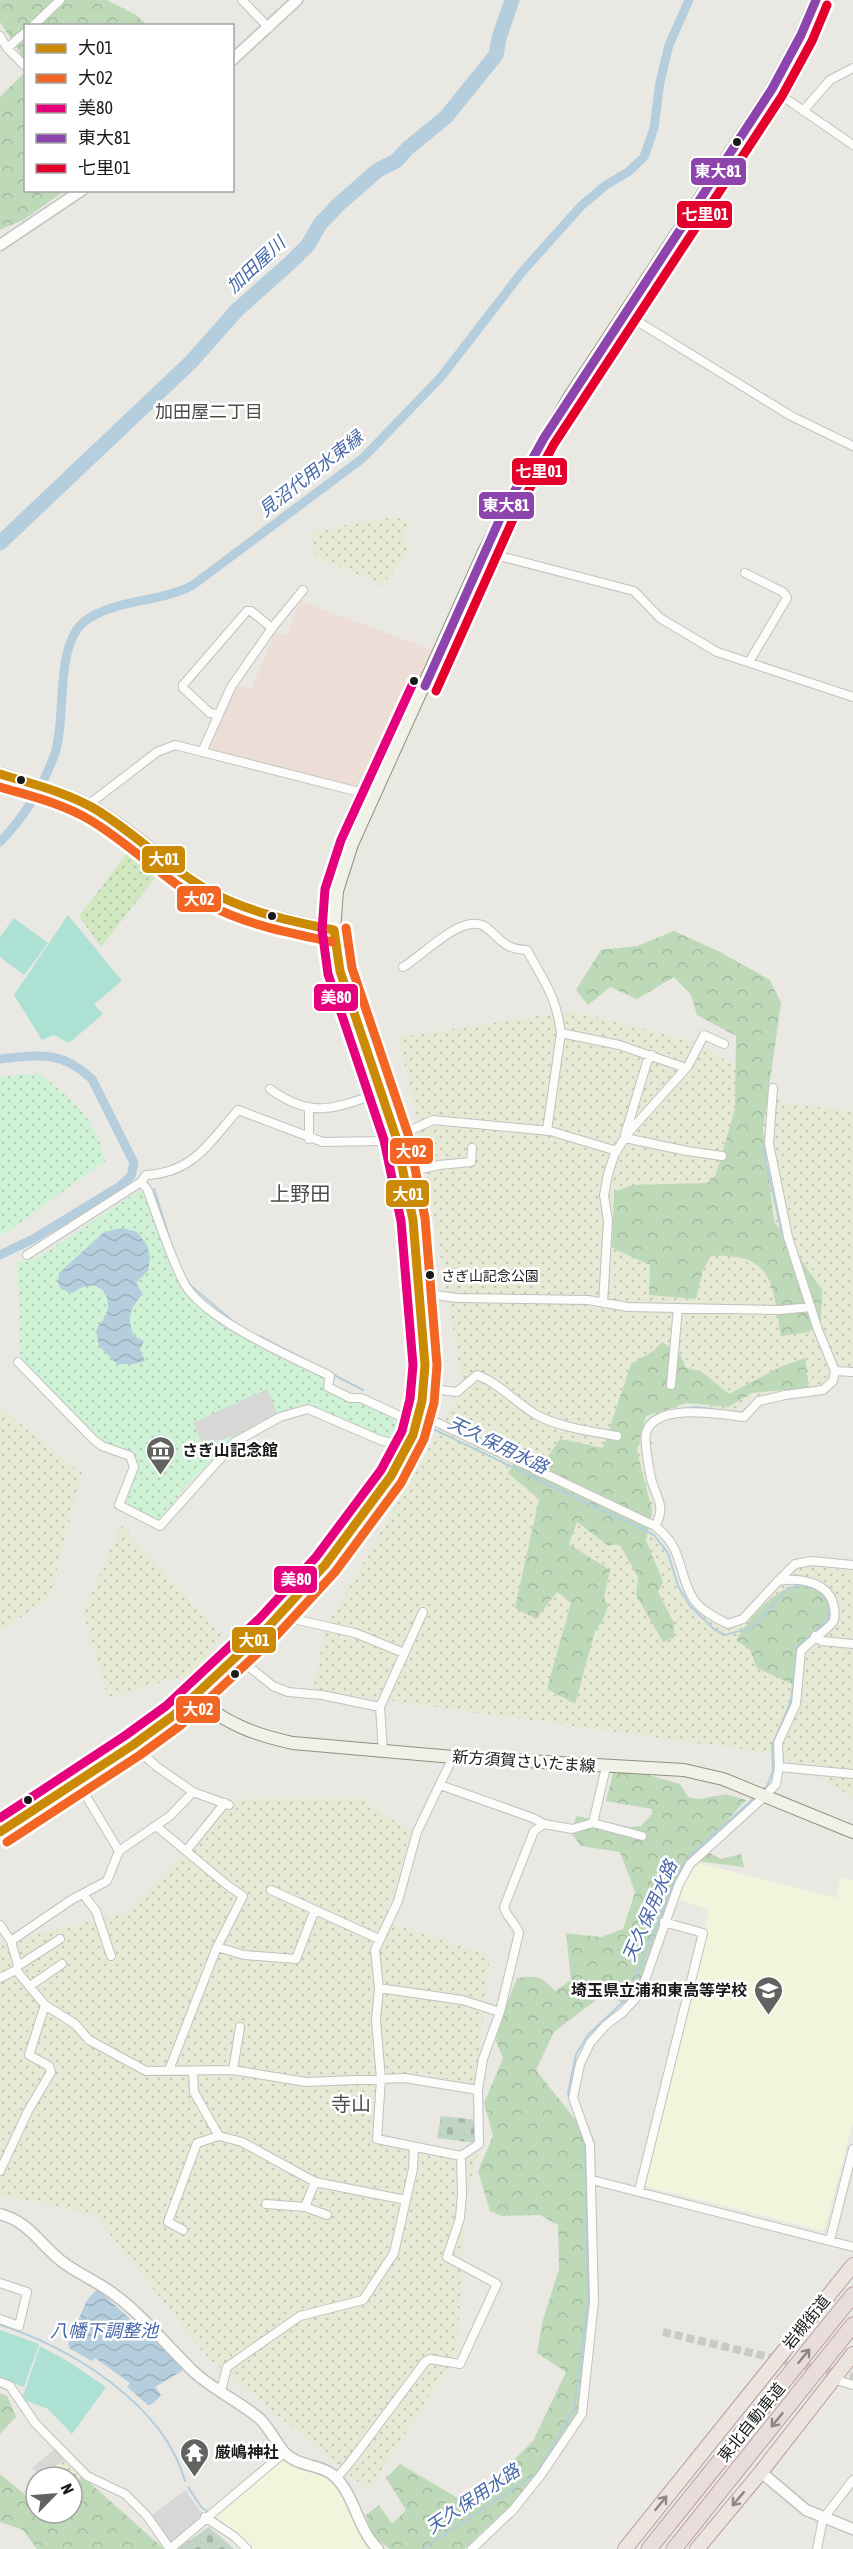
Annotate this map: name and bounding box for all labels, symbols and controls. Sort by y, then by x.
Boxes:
legend [24,24,234,192]
text: 大01 [78,37,113,58]
text: 大02 [78,67,113,88]
text: 美80 [78,97,113,118]
text: 東大81 [78,127,131,148]
unlabelled marker [731,136,743,148]
text: 七里01 [78,157,131,178]
line badge: 東大81 [690,157,747,186]
text: 東大81 [694,162,742,180]
line badge: 七里01 [676,200,733,229]
text: 七里01 [681,205,729,223]
water label: 加田屋川 [222,231,291,297]
district label: 加田屋二丁目 [155,401,263,422]
water label: 見沼代用水東縁 [255,425,368,521]
line badge: 七里01 [511,457,568,486]
text: 七里01 [515,462,563,480]
line badge: 東大81 [478,491,535,520]
text: 東大81 [482,496,530,514]
unlabelled marker [408,675,420,687]
unlabelled marker [15,774,27,786]
line badge: 大01 [141,845,186,874]
text: 大01 [148,850,180,868]
line badge: 大02 [176,885,222,913]
text: 大02 [183,890,215,908]
unlabelled marker [266,910,278,922]
line badge: 美80 [313,983,359,1012]
text: 美80 [320,988,352,1006]
line badge: 大02 [389,1137,434,1165]
text: 大02 [395,1142,427,1160]
line badge: 大01 [385,1179,430,1208]
district label: 上野田 [270,1182,330,1205]
text: 大01 [392,1185,424,1203]
place label: さぎ山記念公園 [441,1268,539,1284]
marker: さぎ山記念公園 [424,1269,436,1281]
water label: 天久保用水路 [445,1411,553,1479]
museum icon: さぎ山記念館 [145,1434,177,1476]
place label: さぎ山記念館 [182,1441,278,1459]
line badge: 美80 [273,1565,318,1594]
text: 美80 [280,1570,312,1588]
line badge: 大01 [231,1626,277,1654]
text: 大01 [238,1631,270,1649]
unlabelled marker [229,1668,241,1680]
line badge: 大02 [175,1695,221,1724]
text: 大02 [182,1700,214,1718]
street label: 新方須賀さいたま線 [452,1747,596,1775]
unlabelled marker [22,1794,34,1806]
water label: 天久保用水路 [618,1855,682,1964]
school or university icon: 埼玉県立浦和東高等学校 [752,1974,784,2016]
place label: 埼玉県立浦和東高等学校 [571,1981,747,1999]
district label: 寺山 [331,2092,371,2115]
street label: 岩槻街道 [779,2291,833,2353]
water label: 八幡下調整池 [50,2320,160,2341]
one-way arrow [797,2348,810,2364]
street label: 東北自動車道 [714,2379,788,2465]
one-way arrow [770,2412,784,2427]
temple icon: 厳嶋神社 [178,2436,210,2478]
place label: 厳嶋神社 [215,2443,279,2461]
water label: 天久保用水路 [422,2459,525,2537]
north arrow [24,2465,84,2525]
text: N [57,2481,78,2497]
one-way arrow [732,2491,745,2507]
one-way arrow [655,2495,668,2511]

